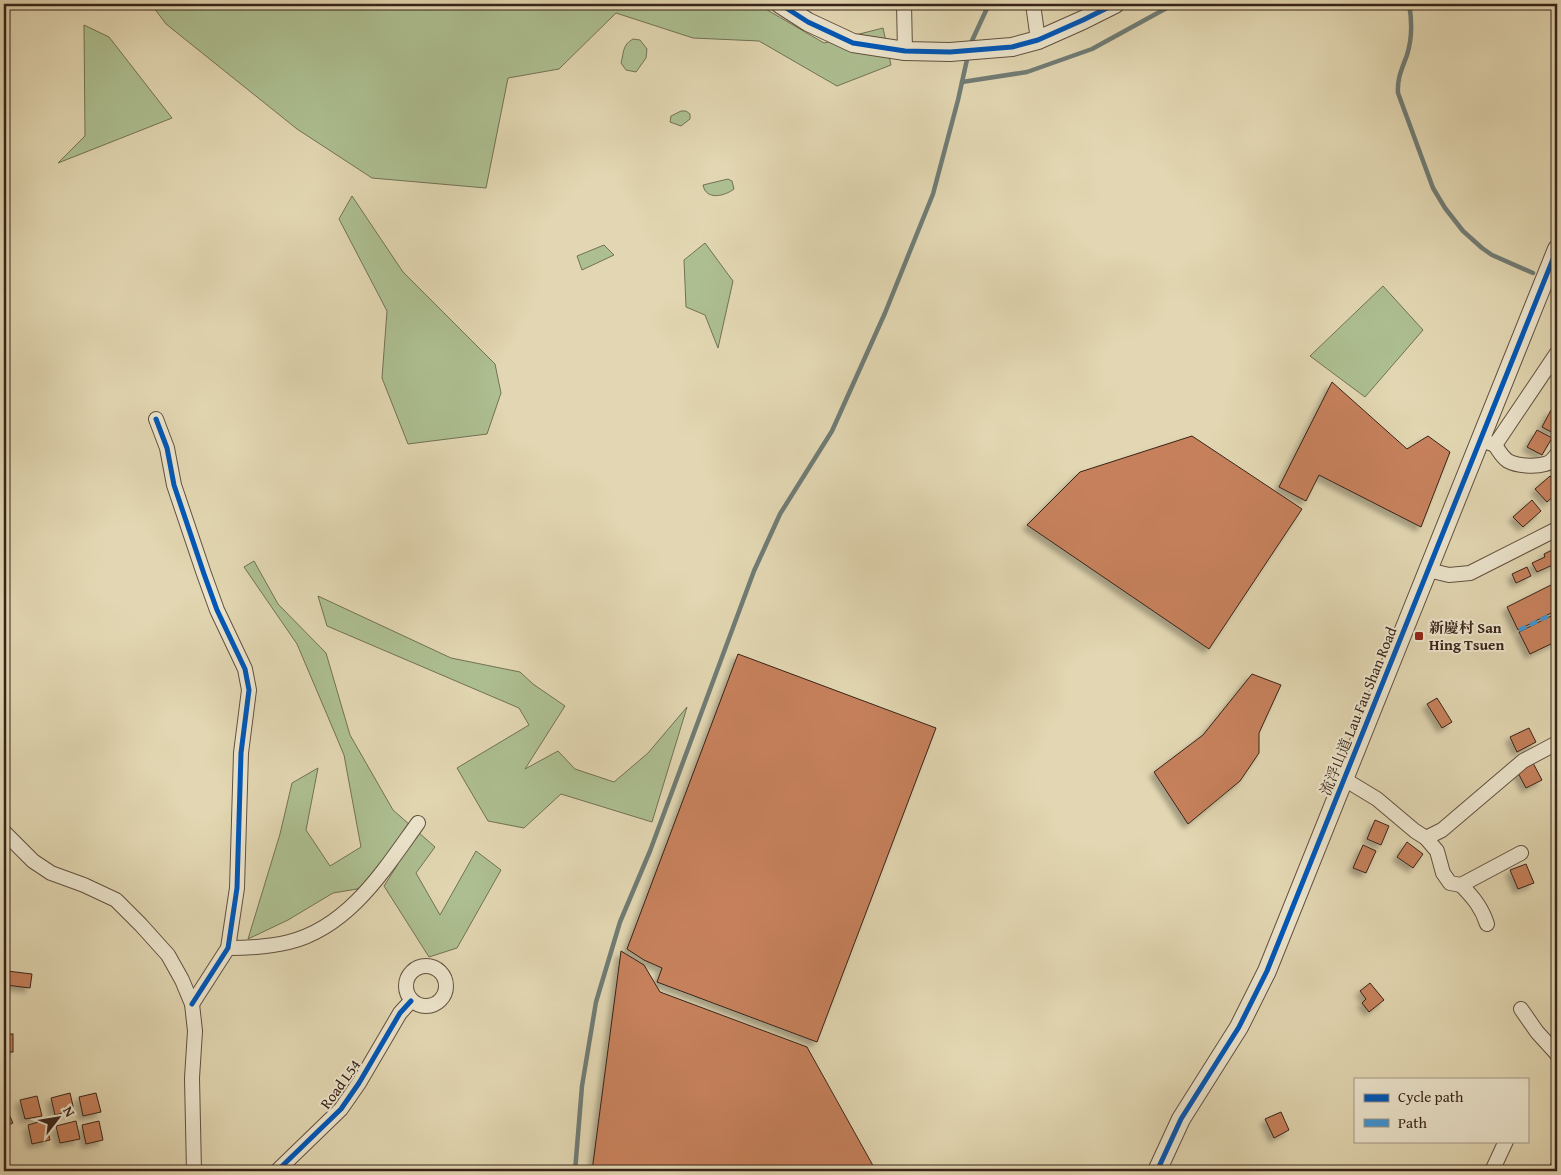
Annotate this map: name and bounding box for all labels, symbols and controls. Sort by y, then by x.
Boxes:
place label: 新慶村 San Hing Tsuen [1429,617,1504,655]
street label: 流浮山道 Lau Fau Shan Road [1314,623,1402,799]
marker: 新慶村 San Hing Tsuen [1413,630,1425,642]
street label: Road L54 [315,1055,365,1113]
legend [1354,1078,1528,1142]
text: Cycle path [1398,1086,1464,1107]
north arrow [32,1092,82,1142]
text: N [58,1102,80,1121]
text: Path [1398,1112,1427,1133]

